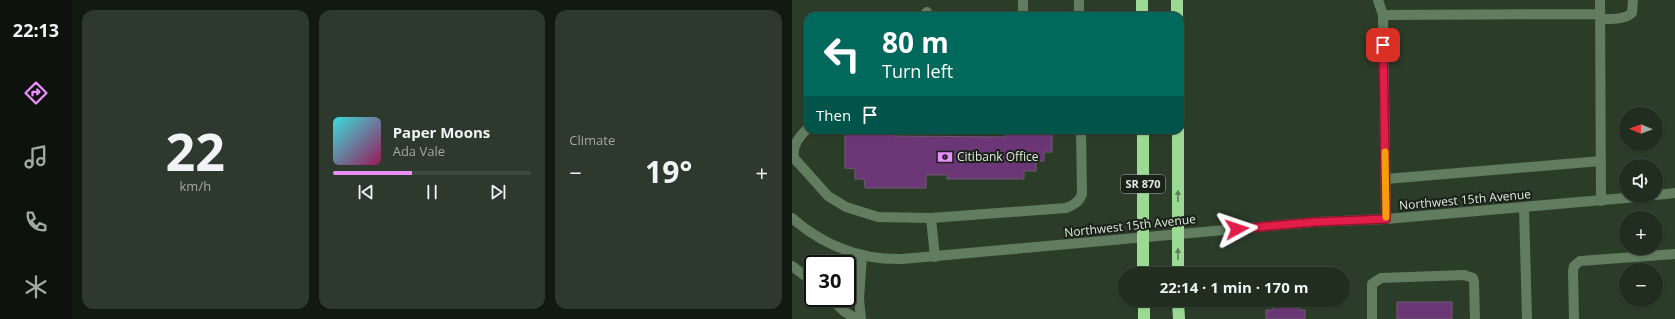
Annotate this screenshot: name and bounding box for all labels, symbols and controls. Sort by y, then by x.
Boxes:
text: 22:13 [13,18,59,42]
text: 80 m [882,23,949,61]
icon: left [816,28,868,80]
pin [1366,28,1400,62]
icon: arrive [1372,34,1394,56]
text: Turn left [882,59,953,83]
icon: directions [22,79,50,107]
icon: arrive [859,104,881,126]
text: Then [816,105,851,125]
north arrow [1619,107,1663,151]
map controls [1619,107,1663,307]
text: 22 [166,115,225,186]
text: Paper Moons [393,122,490,142]
text: Climate [569,131,615,149]
text: Ada Vale [393,142,445,160]
icon: music [22,143,50,171]
bank icon: Citibank Office [936,148,954,166]
place label: Citibank Office [957,148,1039,165]
text: 19° [645,151,692,192]
text: − [569,157,582,187]
text: + [755,157,768,187]
button: sound [1619,159,1663,203]
road number: SR 870 [1121,175,1165,193]
text: km/h [180,177,211,195]
icon: previous [355,181,377,203]
icon: pause [421,181,443,203]
icon: next [487,181,509,203]
street label: Northwest 15th Avenue [1398,185,1532,214]
one-way arrow [1175,189,1181,202]
icon: phone [22,208,50,236]
position arrow [1216,208,1258,250]
street label: Northwest 15th Avenue [1063,210,1197,241]
button: + [1619,211,1663,255]
one-way arrow [1175,247,1181,260]
speed limit sign: 30 [804,255,856,307]
button: − [1619,263,1663,307]
icon: climate [22,273,50,301]
text: 22:14 · 1 min · 170 m [1160,277,1308,297]

